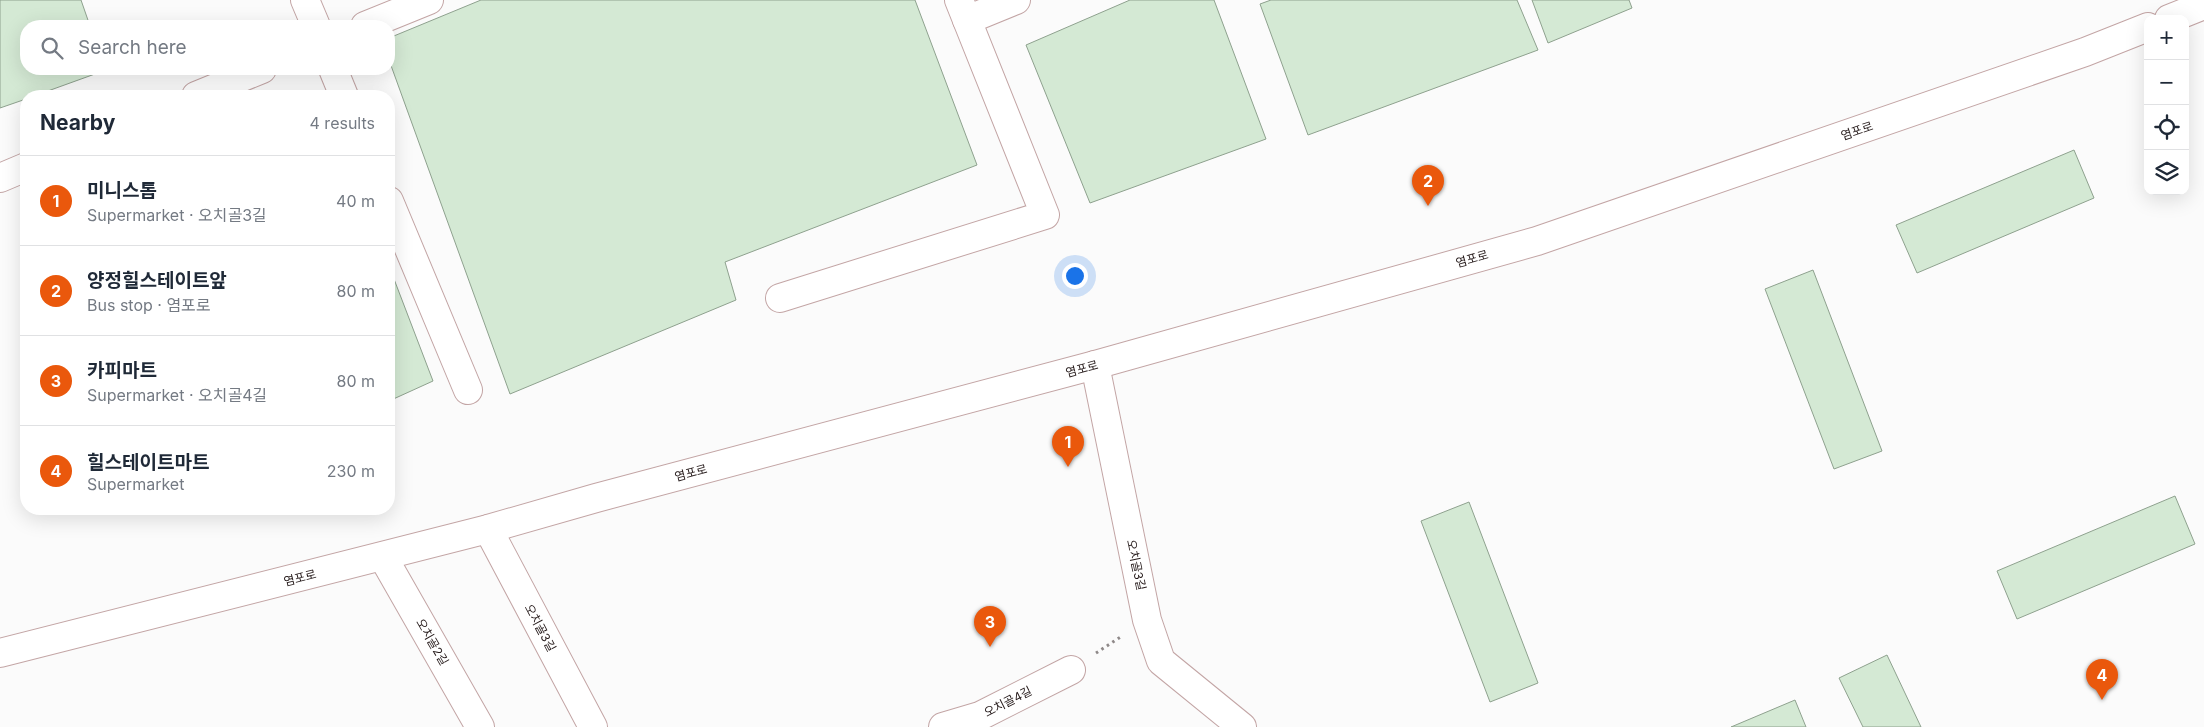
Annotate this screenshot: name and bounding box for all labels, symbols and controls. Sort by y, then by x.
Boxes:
map controls [2144,15,2189,195]
button: + [2144,15,2189,60]
search box [20,20,395,75]
icon: search [38,34,66,62]
text: Search here [78,36,187,59]
button: − [2144,60,2189,105]
button: locate [2144,105,2189,150]
text: Nearby [40,110,115,135]
text: 4 results [310,113,375,133]
street label: 염포로 [1839,118,1875,143]
button: layers [2144,150,2189,195]
pin: 2 [1412,165,1444,206]
text: 미니스톱 [87,179,157,202]
text: 1 [53,191,59,211]
text: 40 m [336,191,375,211]
text: Supermarket · 오치골3길 [87,205,267,225]
street label: 염포로 [1454,247,1490,270]
your location [1062,263,1088,289]
text: 양정힐스테이트앞 [87,269,227,292]
text: 2 [51,281,61,301]
text: 80 m [336,281,375,301]
text: Bus stop · 염포로 [87,295,211,315]
street label: 염포로 [1064,357,1100,380]
text: 카피마트 [87,359,157,382]
text: 3 [51,371,61,391]
text: 80 m [336,371,375,391]
text: Supermarket · 오치골4길 [87,385,267,405]
pin: 1 [1052,426,1084,467]
text: 힐스테이트마트 [87,451,209,474]
text: 4 [51,461,61,481]
text: 230 m [327,461,375,481]
street label: 염포로 [673,461,709,484]
text: Supermarket [87,474,184,494]
street label: 오치골3길 [1124,538,1149,592]
street label: 염포로 [282,566,318,589]
street label: 오치골3길 [522,601,559,654]
pin: 3 [974,606,1006,647]
street label: 오치골2길 [413,616,452,668]
pin: 4 [2086,659,2118,700]
street label: 오치골4길 [981,683,1034,720]

